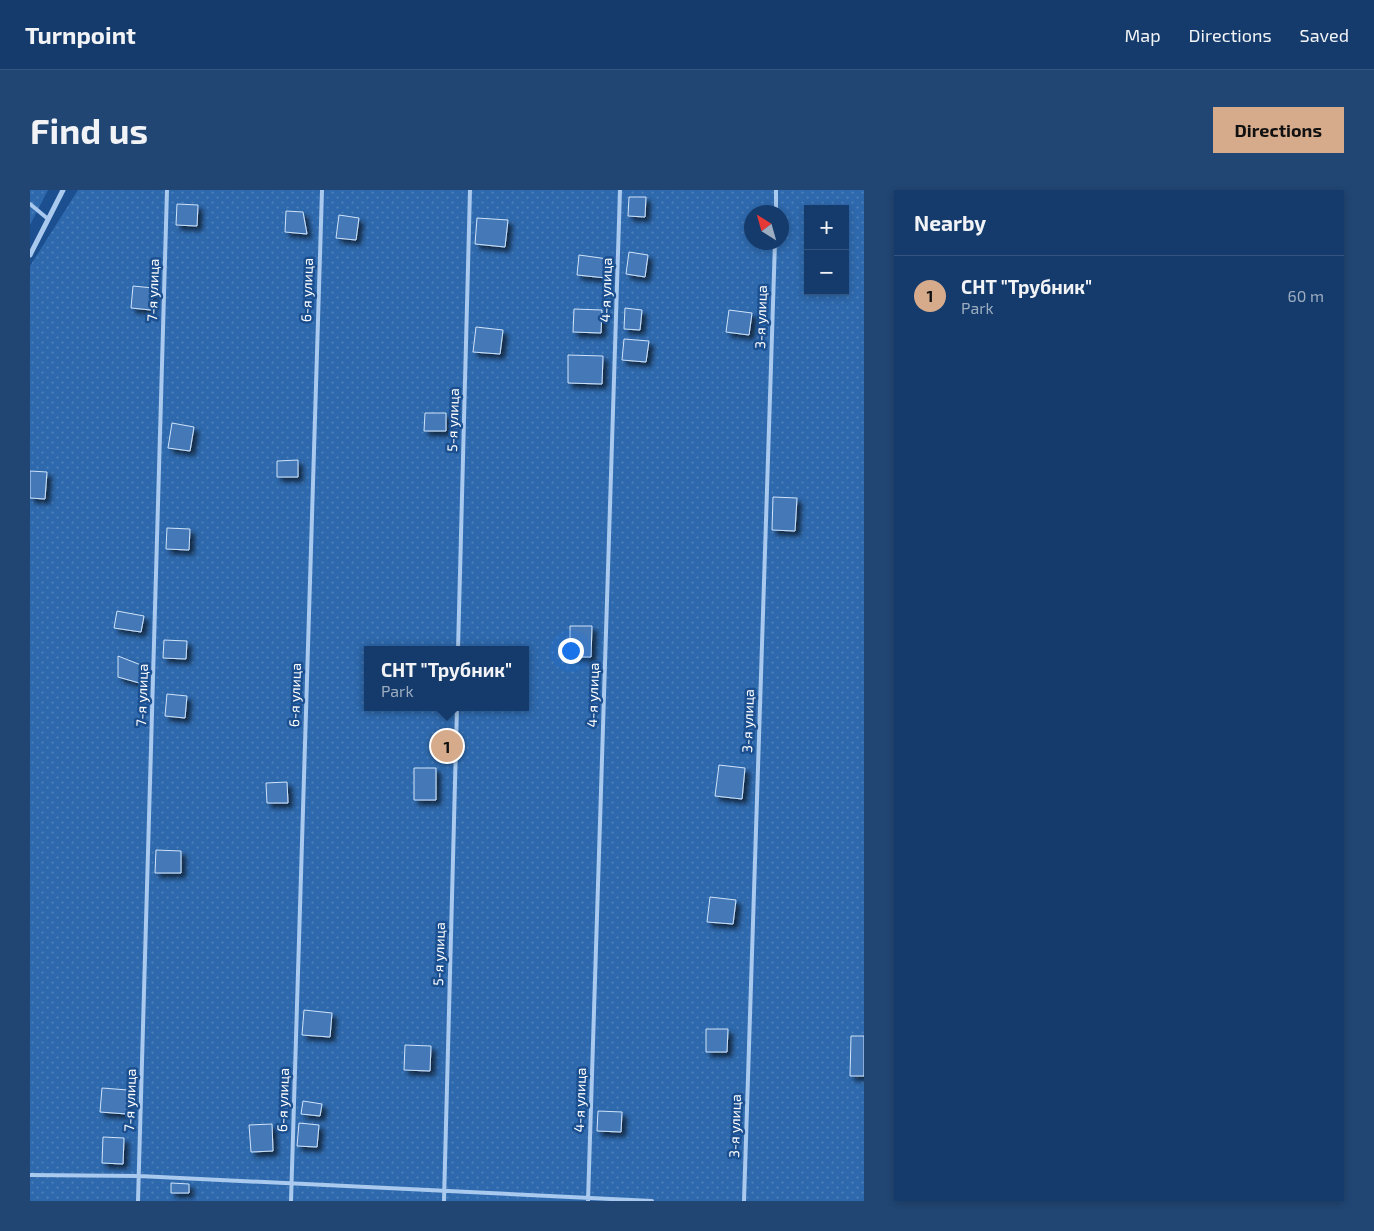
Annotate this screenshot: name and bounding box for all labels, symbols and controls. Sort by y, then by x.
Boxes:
text: Turnpoint [25,20,136,49]
text: Map [1124,24,1161,46]
text: Directions [1189,24,1272,46]
text: Saved [1300,24,1349,46]
button: Directions [1213,107,1344,153]
text: Find us [30,109,148,151]
north arrow [744,205,789,250]
map controls [804,205,849,295]
button: + [804,205,849,250]
text: Nearby [914,210,986,235]
button: − [804,250,849,295]
street label: 4-я улица [596,257,615,323]
street label: 7-я улица [143,258,162,322]
street label: 6-я улица [297,258,316,322]
text: СНТ "Трубник" [961,275,1092,298]
street label: 3-я улица [751,285,770,349]
text: 1 [927,286,933,305]
text: 60 m [1288,286,1324,305]
text: Park [961,298,994,317]
street label: 5-я улица [443,388,462,452]
your location [558,638,584,664]
popup [364,646,529,711]
text: СНТ "Трубник" [381,658,512,681]
street label: 4-я улица [583,662,602,728]
street label: 7-я улица [132,663,151,727]
street label: 6-я улица [285,663,304,727]
text: Park [381,681,414,700]
street label: 3-я улица [738,689,757,753]
pin: 1 [431,727,463,765]
street label: 5-я улица [429,922,448,986]
street label: 4-я улица [570,1067,589,1133]
street label: 7-я улица [120,1068,139,1132]
street label: 6-я улица [273,1068,292,1132]
street label: 3-я улица [725,1094,744,1158]

